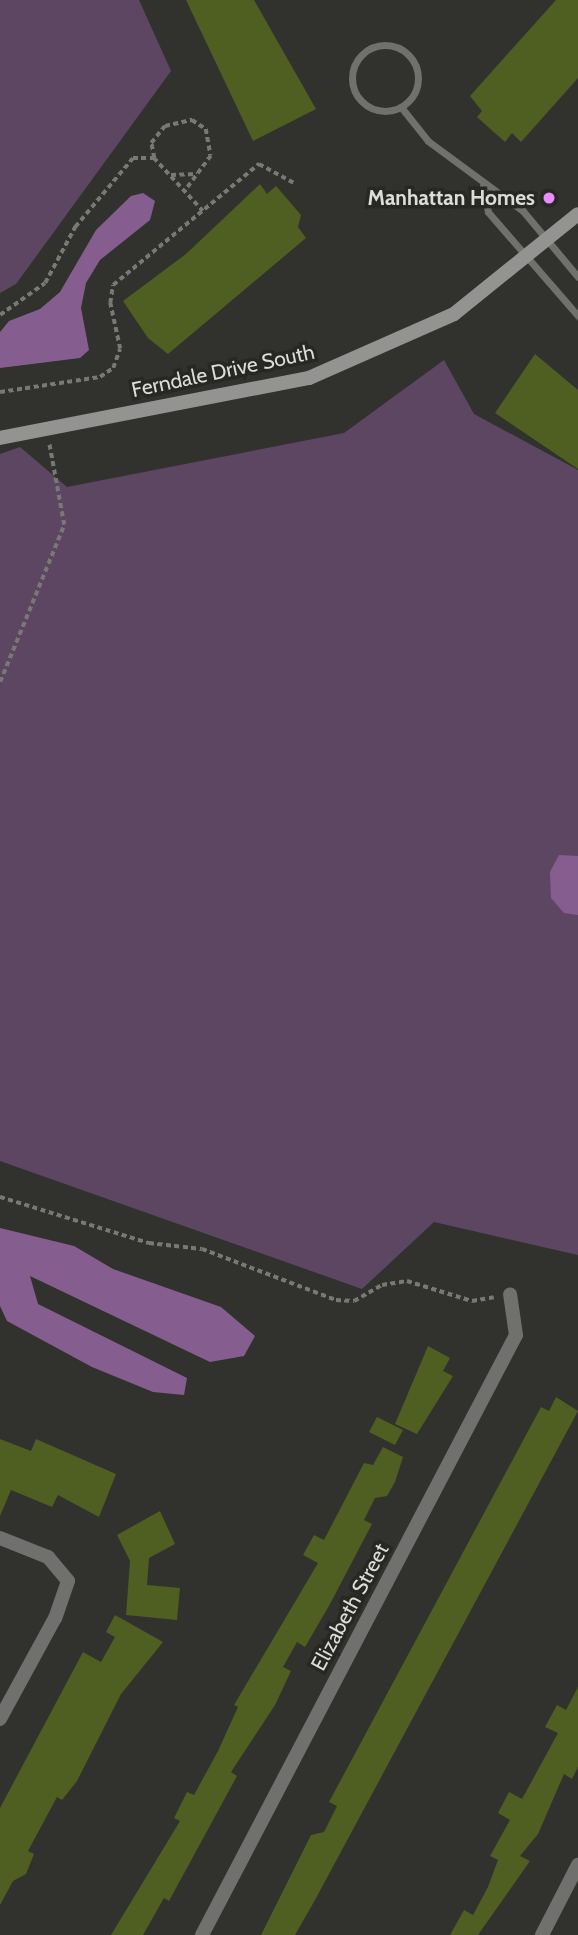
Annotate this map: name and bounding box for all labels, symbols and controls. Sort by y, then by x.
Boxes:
place label: Manhattan Homes [368,185,535,211]
marker: Manhattan Homes [541,190,557,206]
street label: Ferndale Drive South [129,339,317,403]
street label: Elizabeth Street [306,1539,394,1675]

